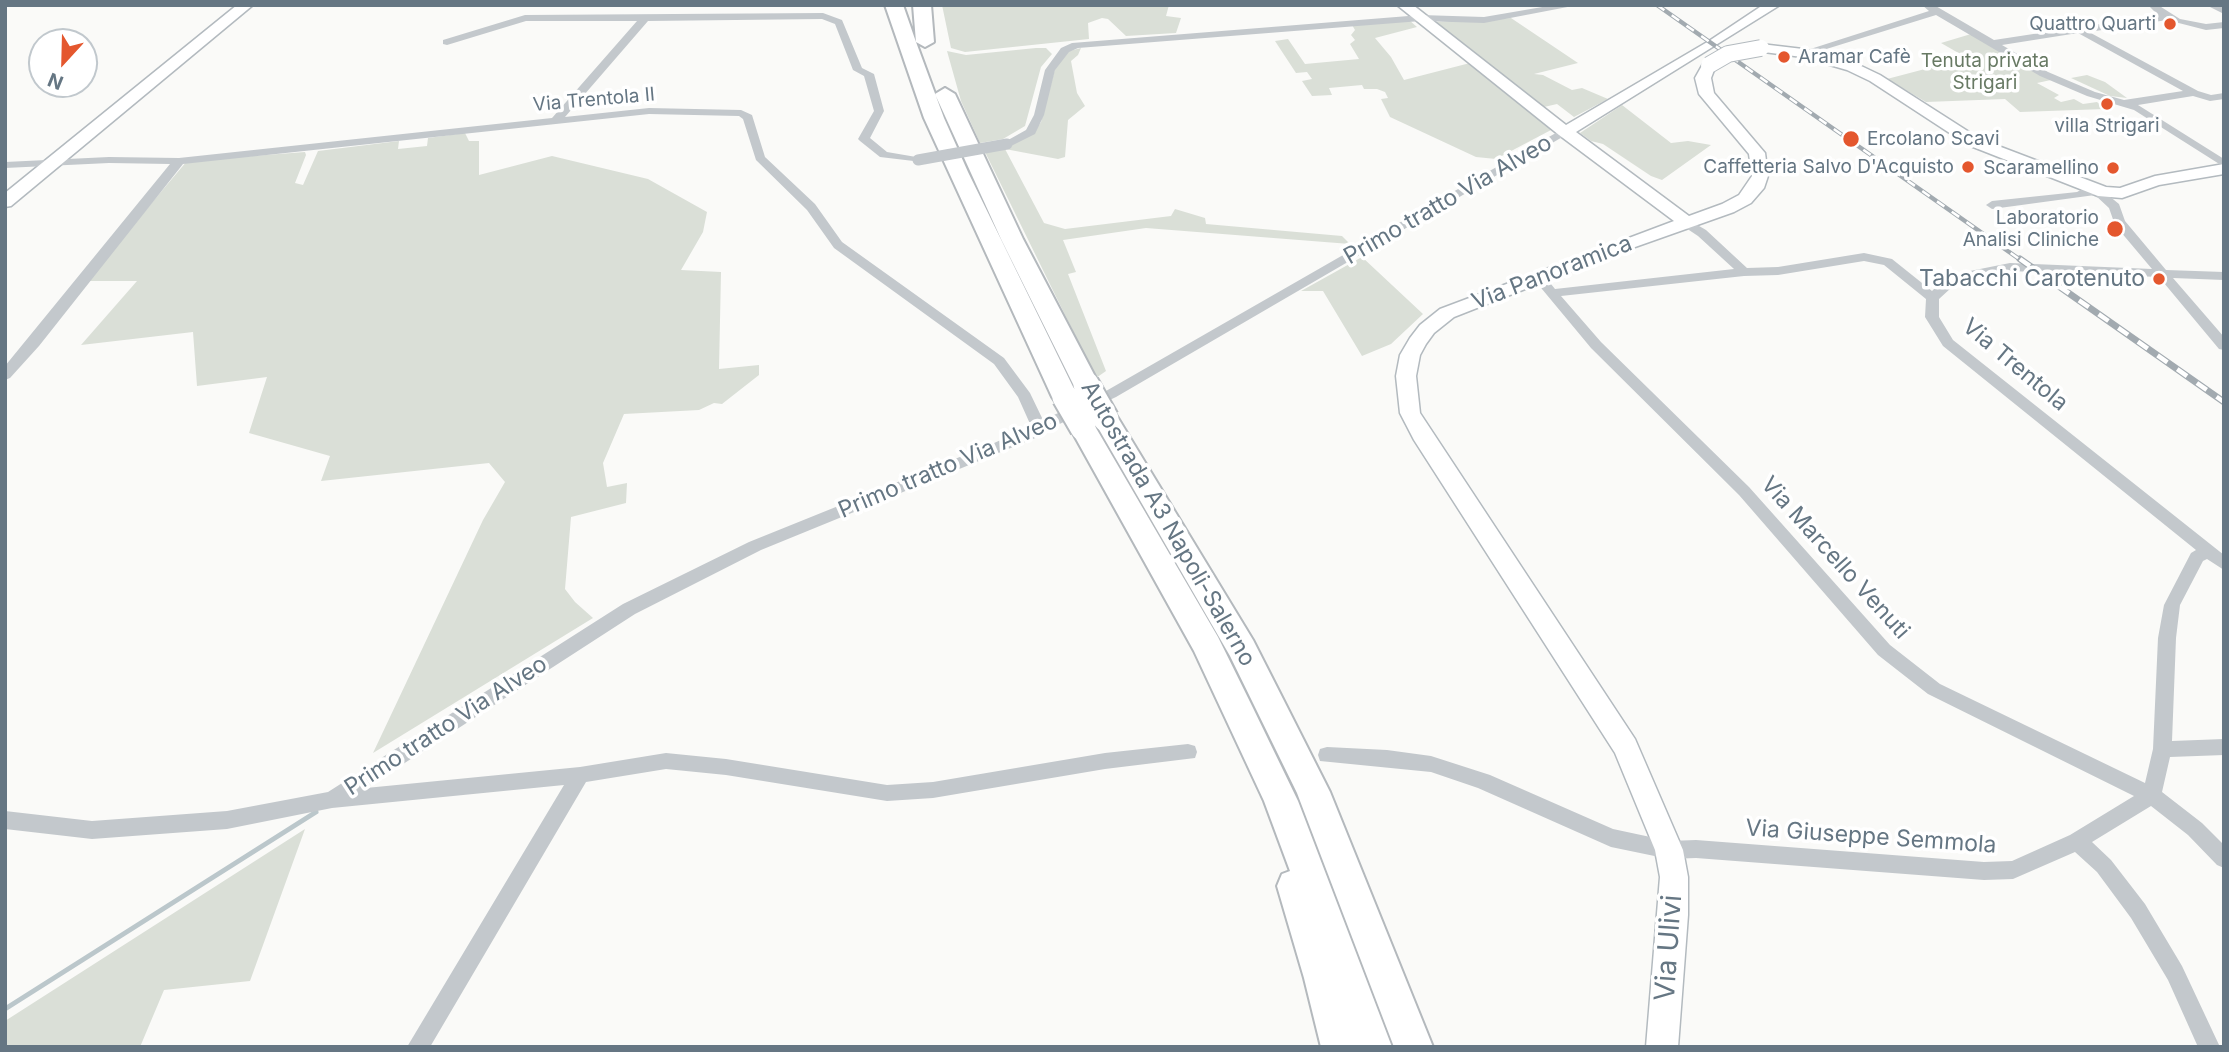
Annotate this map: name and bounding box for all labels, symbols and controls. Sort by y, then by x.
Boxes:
place label: Quattro Quarti [2029,13,2156,35]
marker: Quattro Quarti [2162,16,2178,32]
north arrow [28,28,98,98]
place label: Aramar Cafè [1798,46,1911,68]
marker: Aramar Cafè [1776,49,1792,65]
park label: Tenuta privata Strigari [1921,50,2049,94]
text: N [45,68,67,94]
street label: Via Trentola II [532,83,656,117]
marker: villa Strigari [2099,96,2115,112]
place label: villa Strigari [2054,115,2160,137]
place label: Ercolano Scavi [1867,128,2000,150]
street label: Primo tratto Via Alveo [1339,129,1557,271]
marker: Ercolano Scavi [1841,129,1861,149]
place label: Caffetteria Salvo D'Acquisto [1703,156,1954,178]
place label: Scaramellino [1983,157,2099,179]
marker: Caffetteria Salvo D'Acquisto [1960,159,1976,175]
marker: Scaramellino [2105,160,2121,176]
place label: Laboratorio Analisi Cliniche [1963,207,2099,251]
marker: Laboratorio Analisi Cliniche [2105,219,2125,239]
street label: Via Panoramica [1468,230,1636,316]
place label: Tabacchi Carotenuto [1919,265,2145,293]
marker: Tabacchi Carotenuto [2151,271,2167,287]
street label: Via Trentola [1957,313,2073,417]
street label: Autostrada A3 Napoli-Salerno [1075,377,1261,671]
street label: Primo tratto Via Alveo [834,407,1062,525]
street label: Via Marcello Venuti [1755,471,1915,645]
street label: Primo tratto Via Alveo [340,650,552,802]
street label: Via Giuseppe Semmola [1745,814,1997,860]
street label: Via Ulivi [1649,894,1689,1002]

